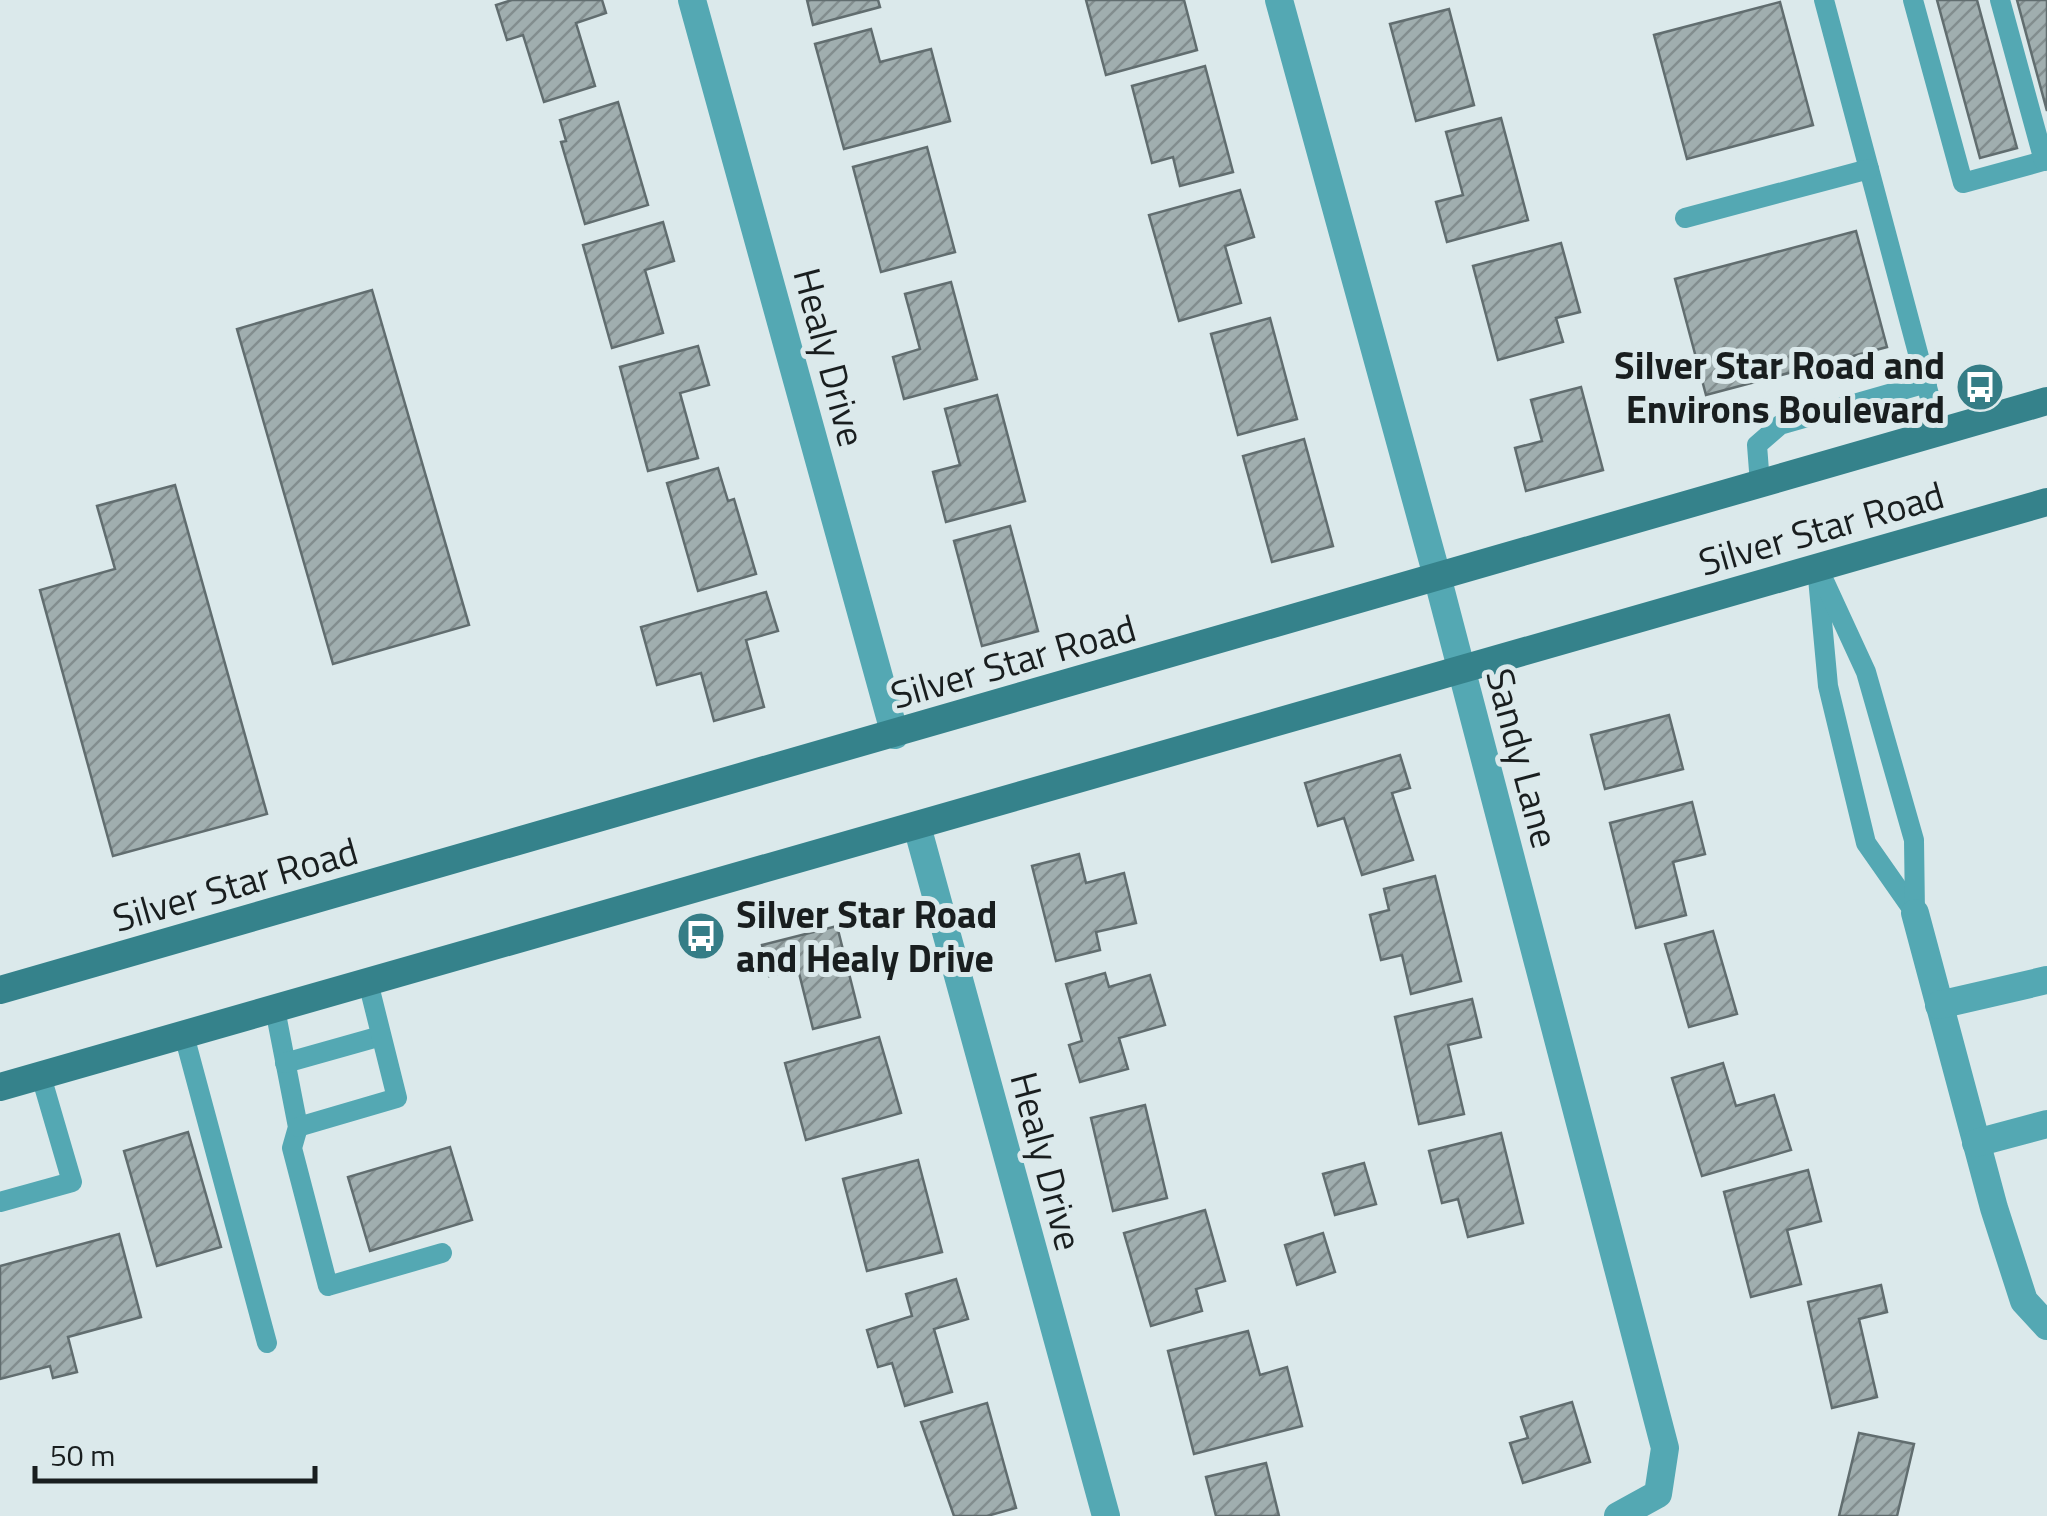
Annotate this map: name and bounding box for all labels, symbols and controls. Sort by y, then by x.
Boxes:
street label: Healy Drive [778,261,882,453]
place label: Silver Star Road and Environs Boulevard [1614,336,1945,438]
bus stop icon: Silver Star Road and Environs Boulevard [1954,361,2006,413]
street label: Silver Star Road [1692,465,1950,591]
street label: Silver Star Road [884,598,1142,724]
street label: Sandy Lane [1471,662,1575,854]
street label: Silver Star Road [106,821,364,947]
place label: Silver Star Road and Healy Drive [736,885,997,987]
bus stop icon: Silver Star Road and Healy Drive [675,910,727,962]
street label: Healy Drive [995,1065,1099,1257]
scale bar [35,1421,315,1483]
text: 50 m [50,1432,115,1478]

